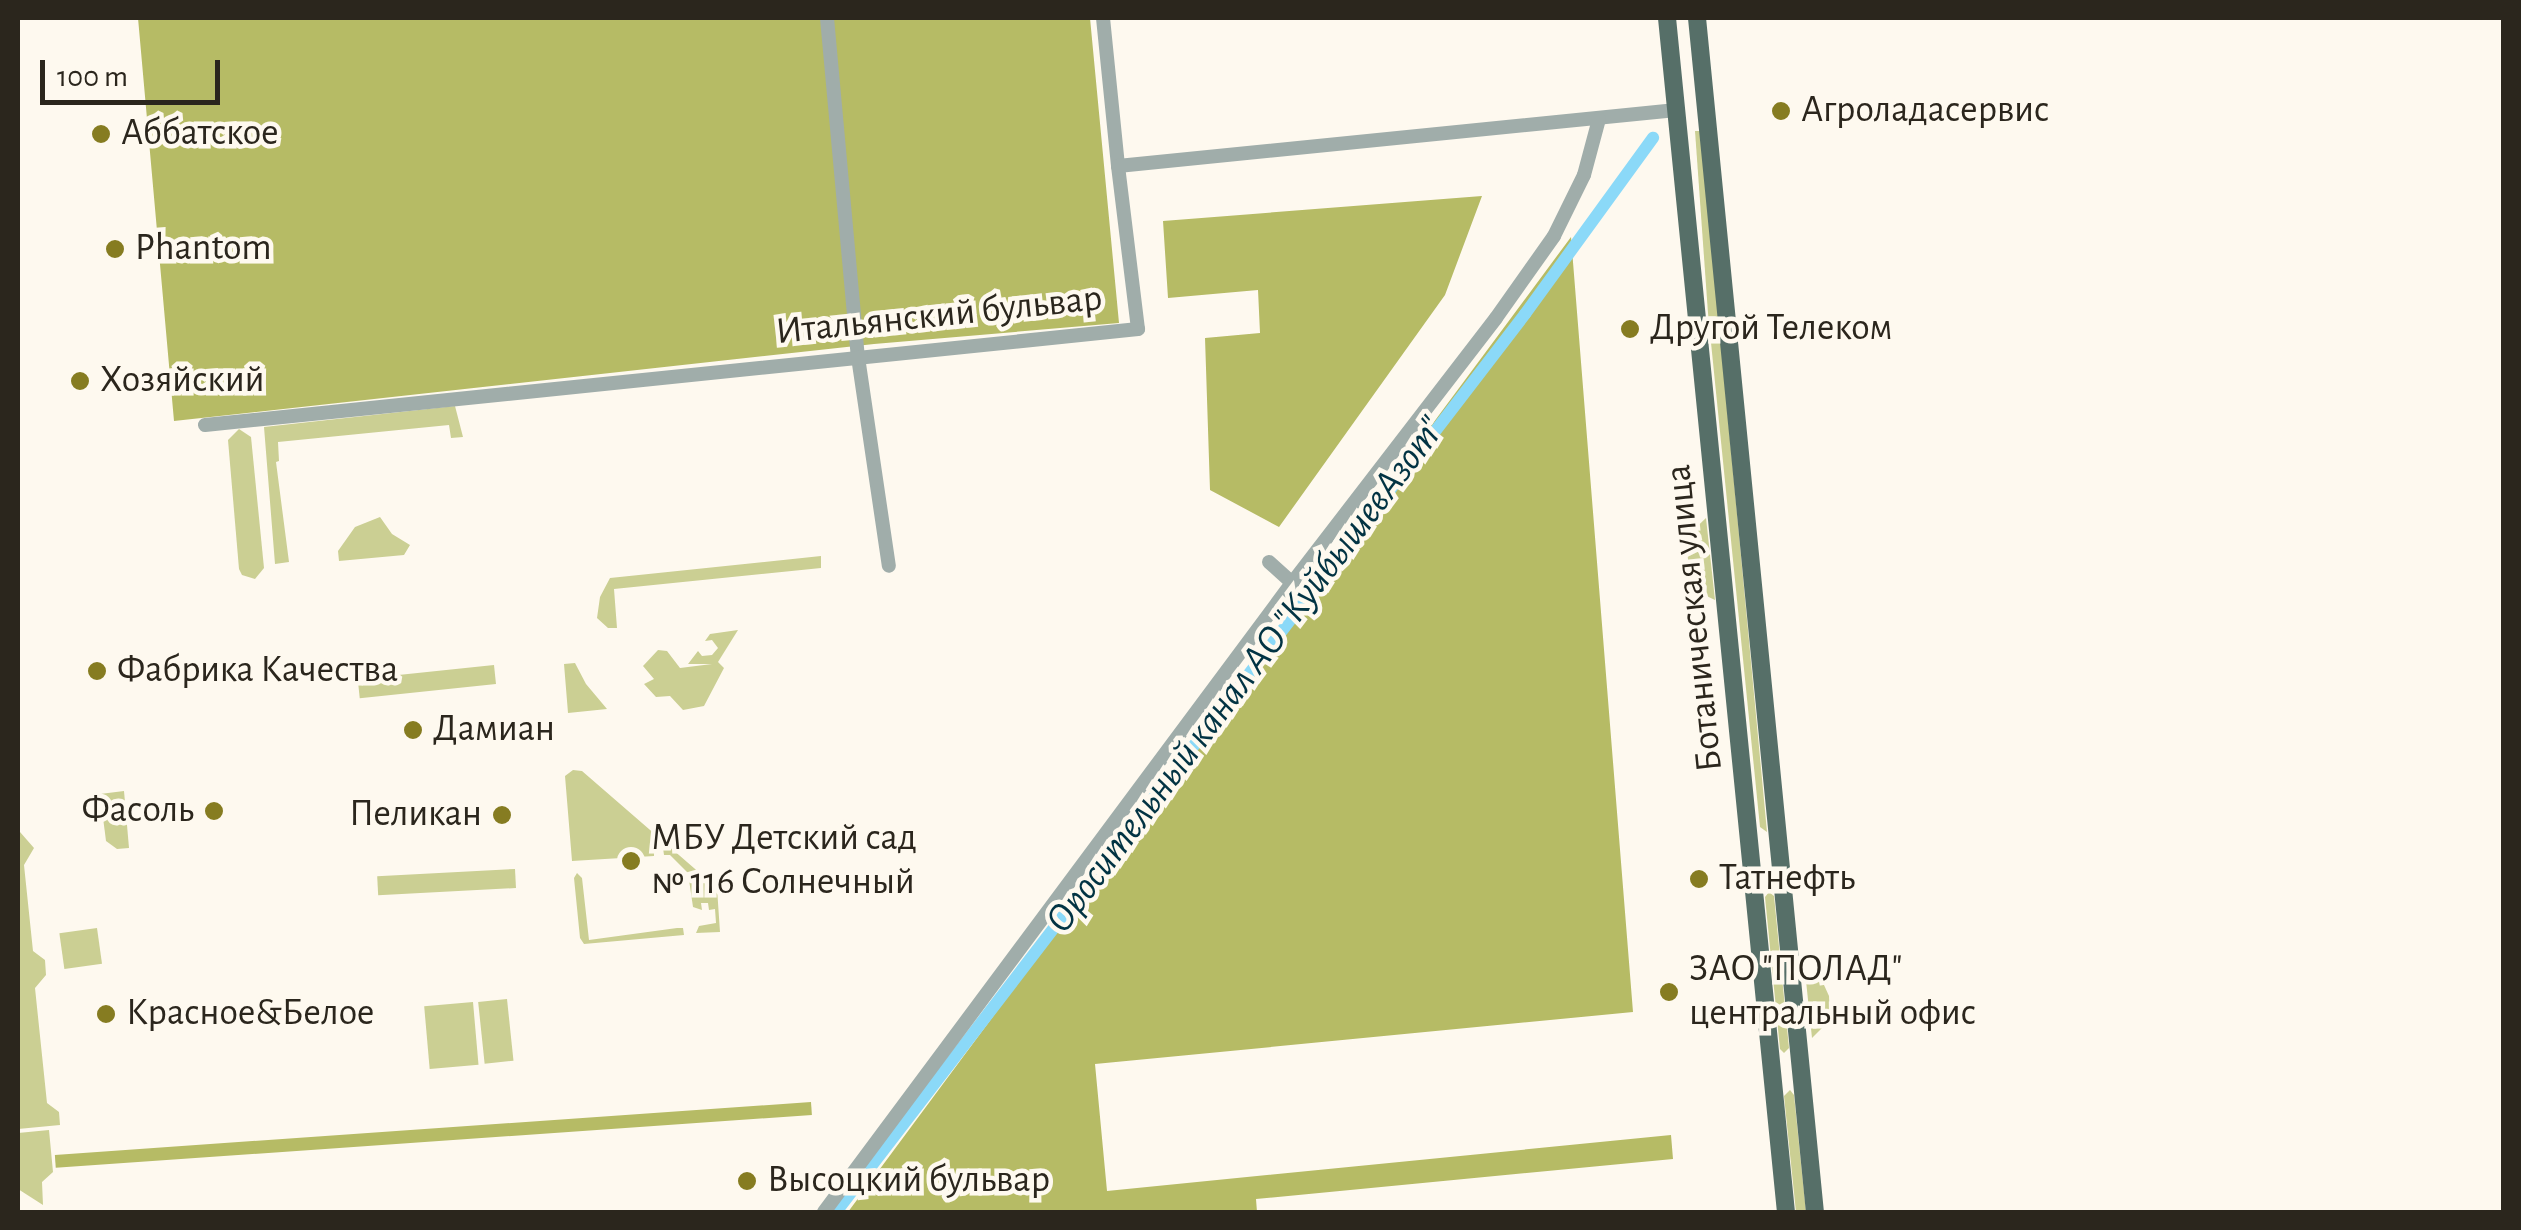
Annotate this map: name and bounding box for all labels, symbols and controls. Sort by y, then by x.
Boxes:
scale bar [45,40,225,102]
text: 100 m [57,62,128,92]
place label: Агроладасервис [1801,88,2049,134]
marker: Агроладасервис [1770,100,1792,122]
place label: Аббатское [121,111,279,157]
marker: Аббатское [90,123,112,145]
place label: Phantom [135,226,272,272]
marker: Phantom [104,238,126,260]
street label: Итальянский бульвар [773,276,1105,356]
place label: Другой Телеком [1650,306,1893,352]
marker: Другой Телеком [1619,318,1641,340]
place label: Хозяйский [100,358,265,404]
marker: Хозяйский [69,370,91,392]
water label: Оросительный канал АО "КуйбышевАзот" [1035,407,1455,943]
street label: Ботаническая улица [1656,462,1734,774]
place label: Фабрика Качества [117,648,398,694]
marker: Фабрика Качества [86,660,108,682]
place label: Дамиан [433,707,555,753]
marker: Дамиан [402,719,424,741]
place label: Фасоль [81,788,194,834]
place label: Пеликан [349,792,482,838]
marker: Фасоль [203,800,225,822]
marker: Пеликан [491,804,513,826]
place label: МБУ Детский сад № 116 Солнечный [651,816,917,906]
marker: МБУ Детский сад № 116 Солнечный [620,850,642,872]
place label: Татнефть [1719,856,1855,902]
marker: Татнефть [1688,868,1710,890]
place label: ЗАО "ПОЛАД" центральный офис [1689,947,1976,1036]
marker: ЗАО "ПОЛАД" центральный офис [1658,981,1680,1003]
place label: Красное&Белое [126,991,375,1037]
marker: Красное&Белое [95,1003,117,1025]
place label: Высоцкий бульвар [767,1158,1050,1204]
marker: Высоцкий бульвар [736,1170,758,1192]

